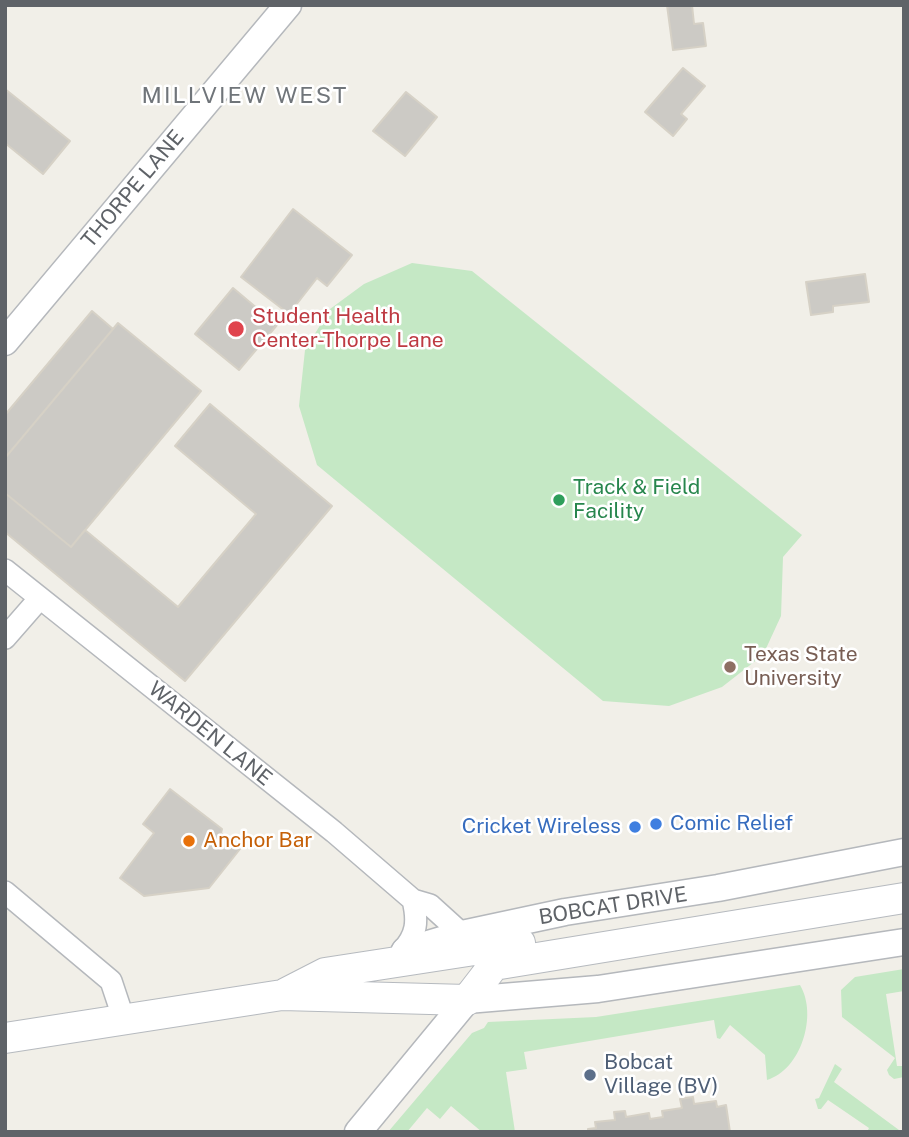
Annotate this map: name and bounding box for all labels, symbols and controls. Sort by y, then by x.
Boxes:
district label: MILLVIEW WEST [143,82,347,110]
street label: THORPE LANE [76,125,190,253]
place label: Student Health Center-Thorpe Lane [252,304,444,354]
marker: Student Health Center-Thorpe Lane [226,319,246,339]
place label: Track & Field Facility [573,475,700,525]
marker: Track & Field Facility [551,492,567,508]
place label: Texas State University [744,642,858,692]
marker: Texas State University [722,659,738,675]
street label: WARDEN LANE [143,676,277,792]
place label: Comic Relief [670,811,793,837]
place label: Cricket Wireless [462,814,621,840]
marker: Comic Relief [648,816,664,832]
marker: Cricket Wireless [627,819,643,835]
place label: Anchor Bar [203,828,313,854]
marker: Anchor Bar [181,833,197,849]
street label: BOBCAT DRIVE [537,882,689,930]
place label: Bobcat Village (BV) [604,1050,718,1100]
marker: Bobcat Village (BV) [582,1067,598,1083]

